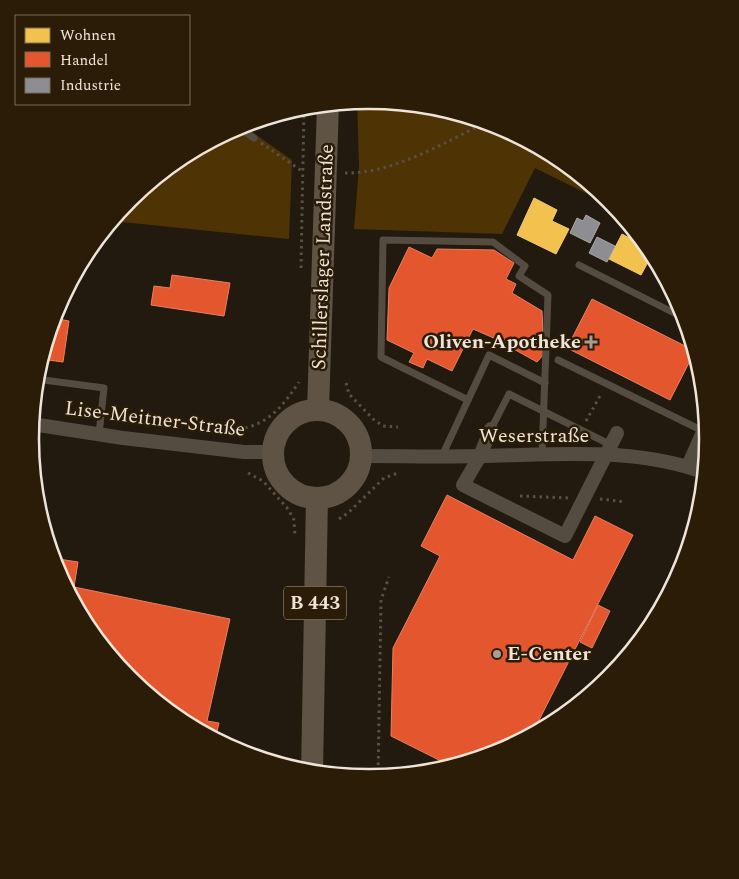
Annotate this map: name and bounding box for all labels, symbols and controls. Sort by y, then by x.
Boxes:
legend [15,15,190,105]
text: Wohnen [60,24,116,47]
text: Handel [60,49,108,72]
text: Industrie [60,74,121,97]
street label: Schillerslager Landstraße [304,144,342,370]
place label: Oliven-Apotheke [423,327,581,357]
marker: Oliven-Apotheke [585,336,597,348]
street label: Lise-Meitner-Straße [63,393,247,445]
street label: Weserstraße [479,421,589,451]
road number: B 443 [284,586,346,620]
place label: E-Center [507,639,591,669]
marker: E-Center [491,648,503,660]

